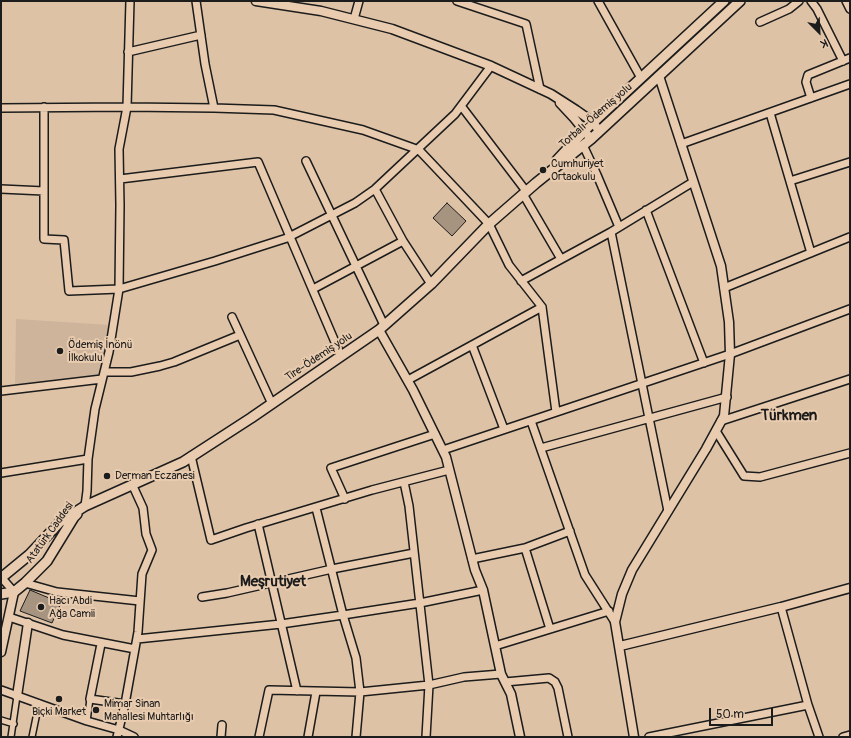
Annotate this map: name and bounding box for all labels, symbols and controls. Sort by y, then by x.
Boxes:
north arrow [799,12,839,52]
text: K [818,36,830,51]
street label: Torbalı-Ödemiş yolu [557,81,635,151]
place label: Cumhuriyet Ortaokulu [551,157,604,183]
marker: Cumhuriyet Ortaokulu [538,165,548,175]
street label: Tire-Ödemiş yolu [283,330,355,384]
place label: Ödemiş İnönü İlkokulu [68,338,133,364]
marker: Ödemiş İnönü İlkokulu [55,346,65,356]
district label: Türkmen [761,407,817,425]
place label: Derman Eczanesi [115,469,195,483]
marker: Derman Eczanesi [102,471,112,481]
street label: Atatürk Caddesi [23,500,77,566]
district label: Meşrutiyet [240,573,306,591]
place label: Hacı Abdi Ağa Camii [49,594,95,620]
marker: Hacı Abdi Ağa Camii [36,602,46,612]
marker: Biçki Market [54,694,64,704]
place label: Mimar Sinan Mahallesi Muhtarlığı [104,697,194,723]
scale bar [711,700,775,726]
place label: Biçki Market [32,705,86,719]
marker: Mimar Sinan Mahallesi Muhtarlığı [91,705,101,715]
text: 50 m [716,707,744,722]

